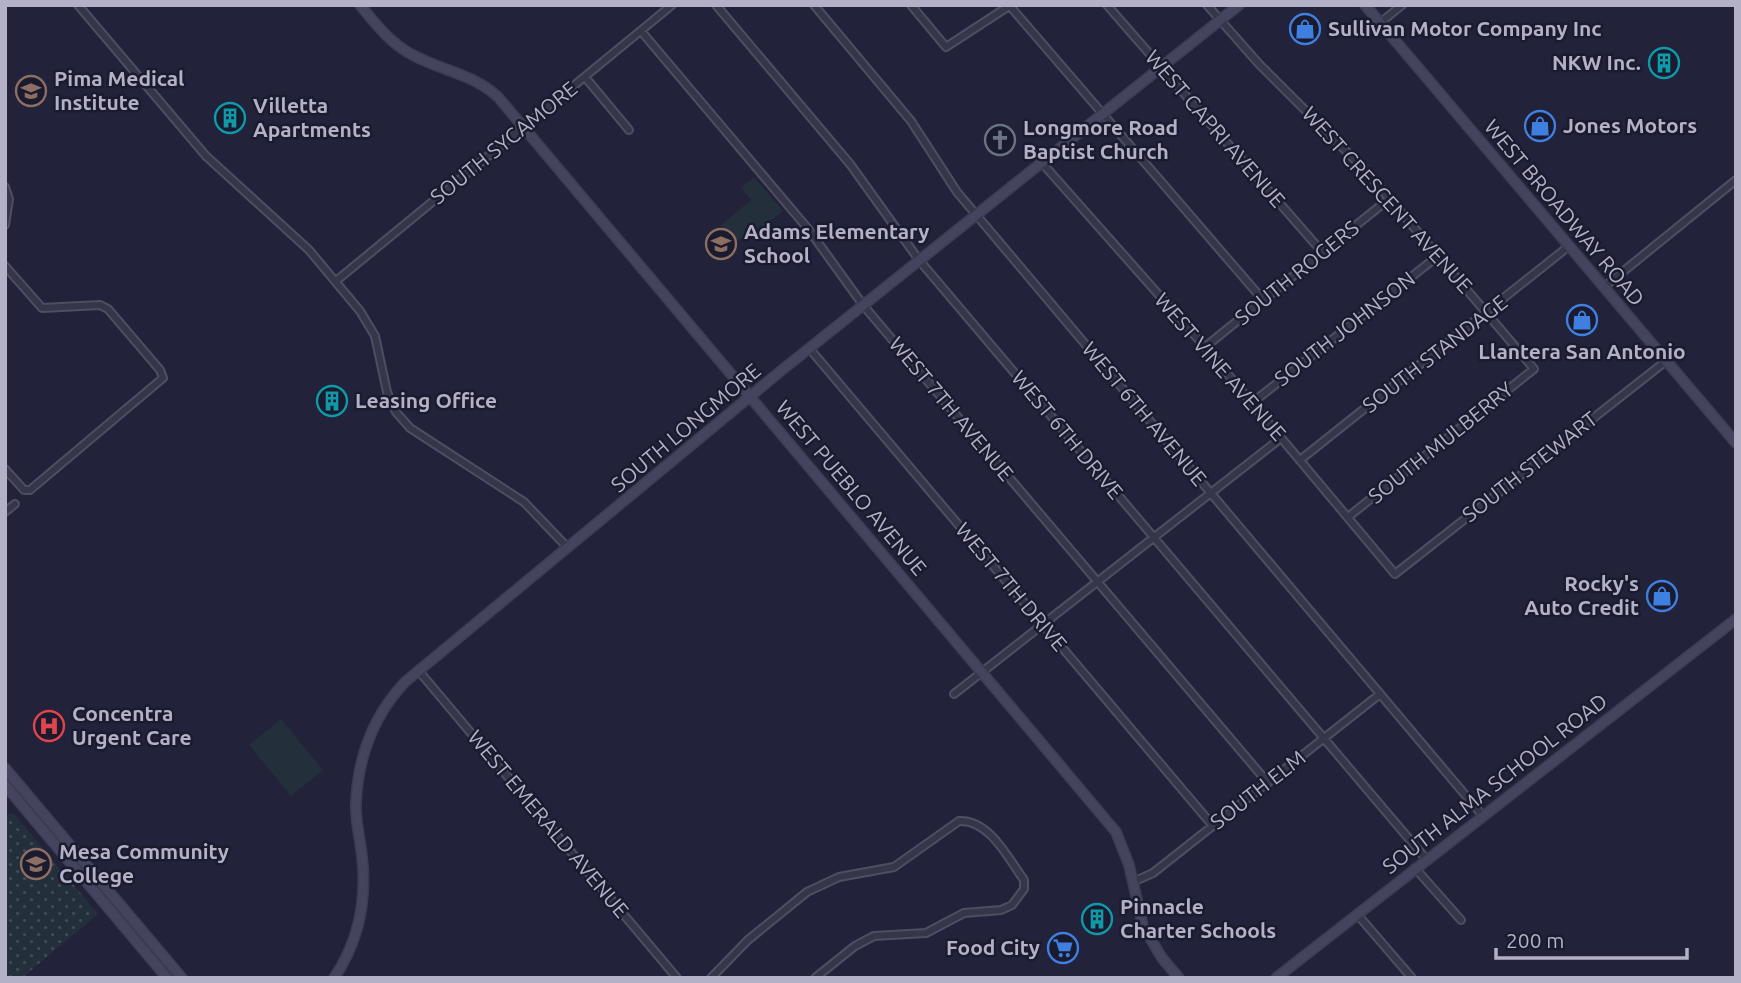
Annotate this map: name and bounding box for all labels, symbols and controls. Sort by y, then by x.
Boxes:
shop icon: Sullivan Motor Company Inc [1288,12,1322,46]
place label: Sullivan Motor Company Inc [1328,16,1602,40]
street label: WEST CAPRI AVENUE [1141,45,1291,212]
building icon: NKW Inc. [1647,46,1681,80]
place label: NKW Inc. [1552,50,1641,74]
place label: Pima Medical Institute [54,66,184,114]
school or university icon: Pima Medical Institute [14,74,48,108]
street label: SOUTH SYCAMORE [425,76,582,209]
place label: Villetta Apartments [253,93,371,141]
building icon: Villetta Apartments [213,101,247,135]
street label: WEST CRESCENT AVENUE [1298,101,1478,297]
shop icon: Jones Motors [1523,109,1557,143]
place label: Jones Motors [1563,113,1697,137]
place label: Longmore Road Baptist Church [1023,115,1178,163]
street label: WEST BROADWAY ROAD [1480,115,1650,310]
church icon: Longmore Road Baptist Church [983,123,1017,157]
street label: SOUTH ROGERS [1230,215,1363,329]
place label: Adams Elementary School [744,219,930,267]
school or university icon: Adams Elementary School [704,227,738,261]
street label: SOUTH JOHNSON [1269,266,1419,390]
street label: WEST VINE AVENUE [1150,288,1291,445]
street label: SOUTH STANDAGE [1357,289,1511,417]
shop icon: Llantera San Antonio [1565,303,1599,337]
street label: WEST 7TH AVENUE [885,332,1019,485]
street label: WEST 6TH AVENUE [1078,337,1212,490]
place label: Llantera San Antonio [1478,339,1686,363]
street label: SOUTH LONGMORE [606,358,765,497]
street label: WEST 6TH DRIVE [1007,365,1128,503]
street label: SOUTH MULBERRY [1363,376,1518,508]
building icon: Leasing Office [315,384,349,418]
place label: Leasing Office [355,388,497,412]
street label: WEST PUEBLO AVENUE [772,395,932,580]
street label: SOUTH STEWART [1457,406,1602,526]
street label: WEST 7TH DRIVE [951,517,1072,655]
place label: Rocky's Auto Credit [1524,571,1639,619]
shop icon: Rocky's Auto Credit [1645,579,1679,613]
street label: SOUTH ALMA SCHOOL ROAD [1377,688,1611,878]
place label: Concentra Urgent Care [72,701,192,749]
hospital icon: Concentra Urgent Care [32,709,66,743]
street label: WEST EMERALD AVENUE [463,725,634,922]
street label: SOUTH ELM [1205,745,1309,834]
place label: Mesa Community College [59,839,229,887]
school or university icon: Mesa Community College [19,847,53,881]
place label: Pinnacle Charter Schools [1120,894,1276,942]
building icon: Pinnacle Charter Schools [1080,902,1114,936]
scale bar [1496,916,1687,960]
text: 200 m [1506,928,1564,952]
supermarket icon: Food City [1046,931,1080,965]
place label: Food City [946,935,1040,959]

